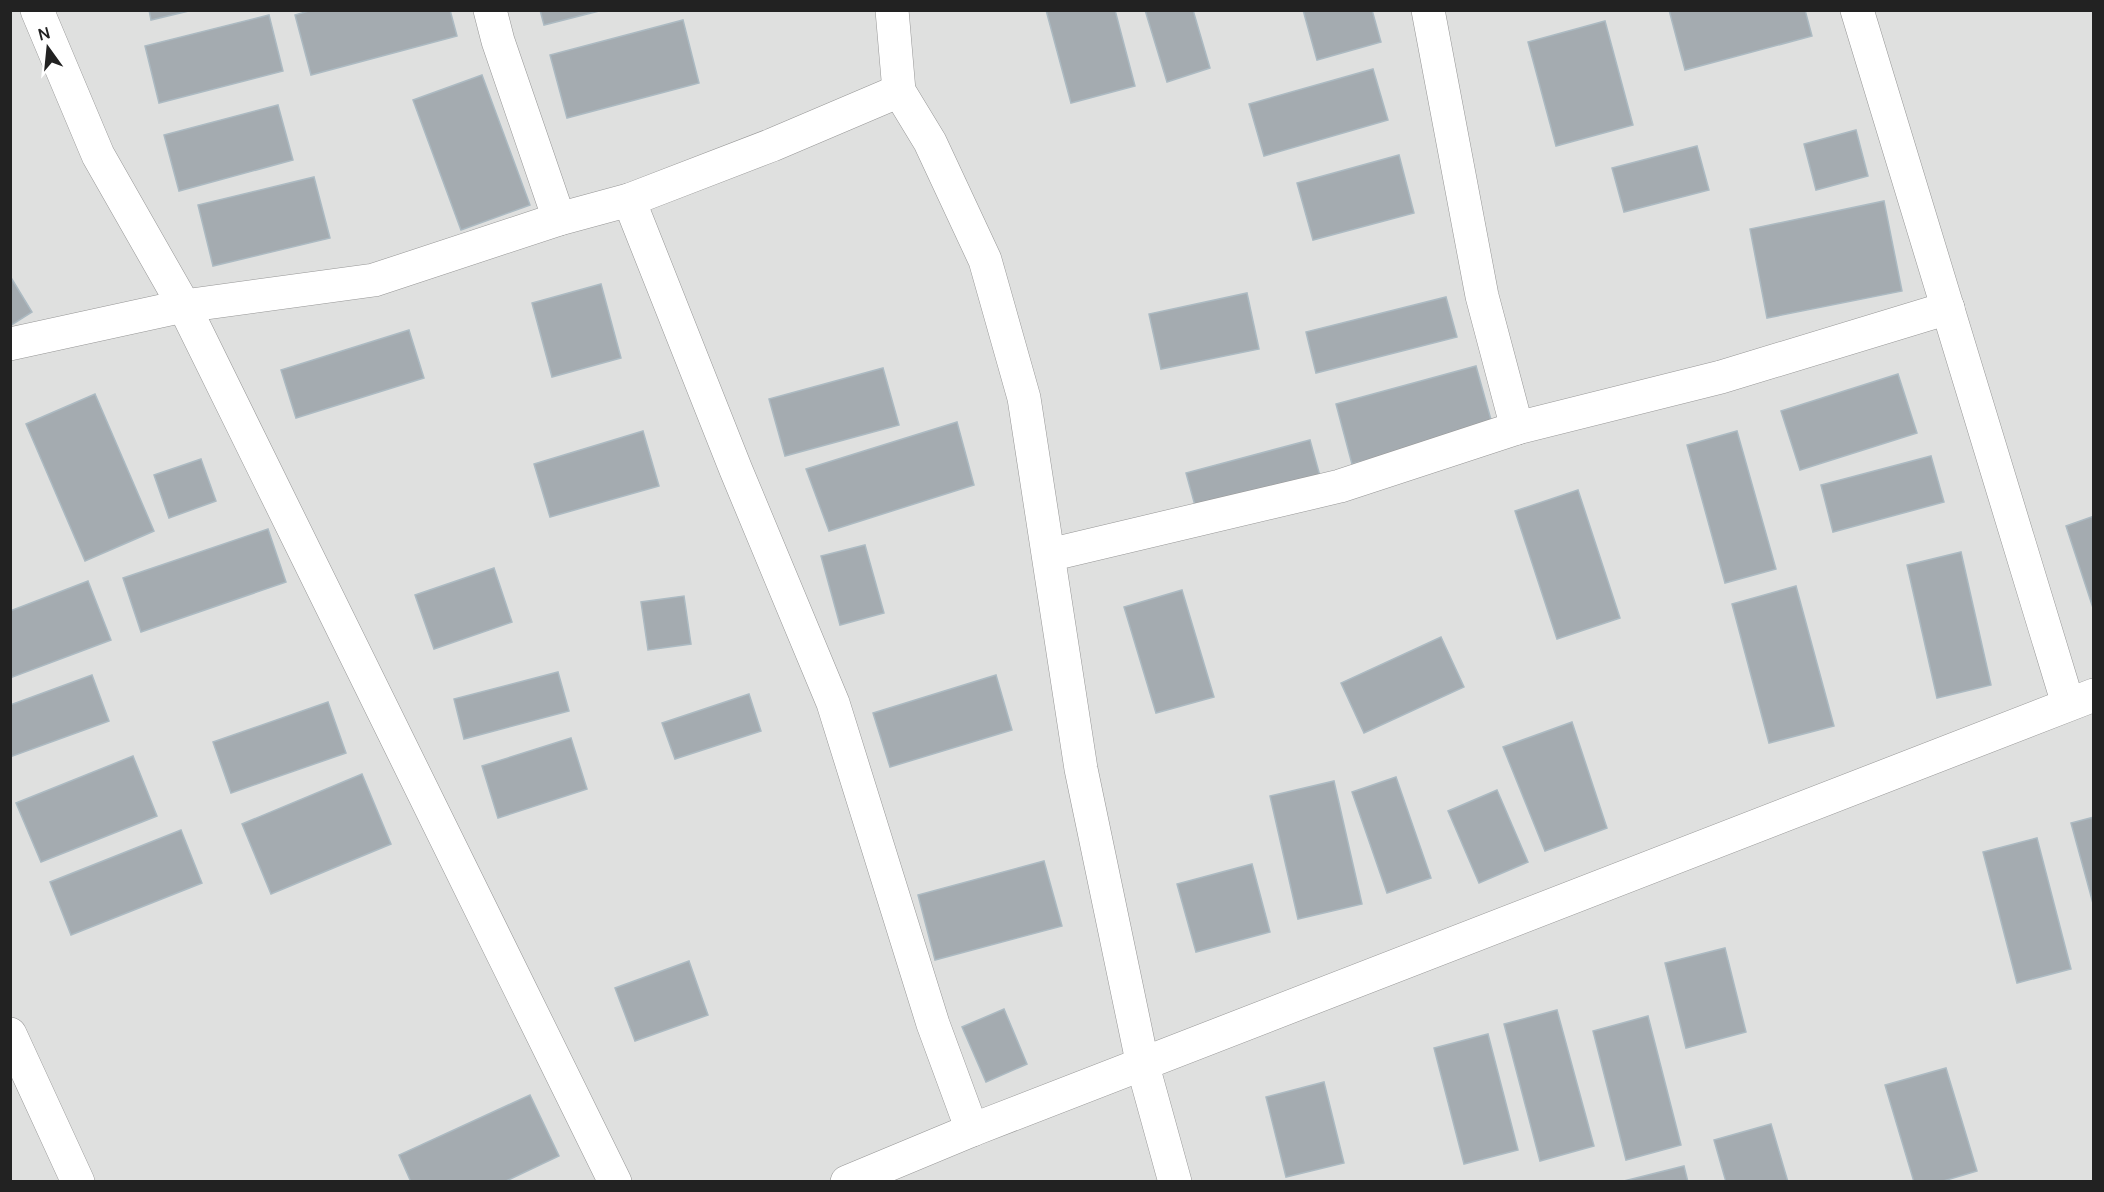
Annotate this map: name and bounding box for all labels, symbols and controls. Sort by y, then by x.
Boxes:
north arrow [18,18,78,78]
text: N [36,21,53,46]

